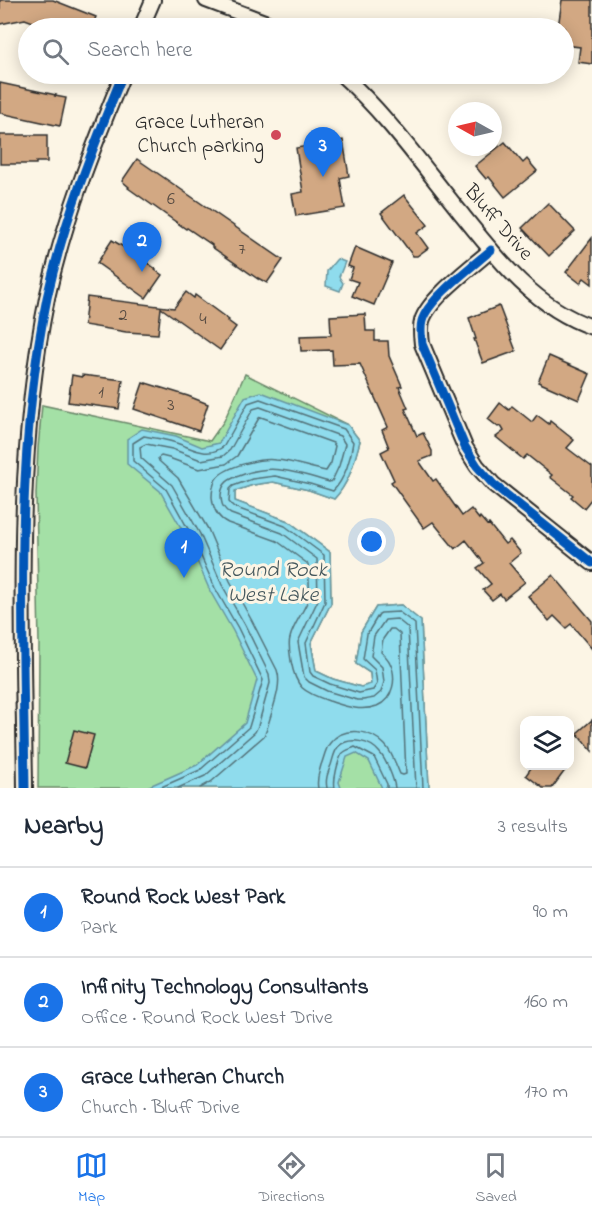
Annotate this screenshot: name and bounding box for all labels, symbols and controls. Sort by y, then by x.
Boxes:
search box [18,18,574,84]
icon: search [39,35,72,68]
text: Search here [87,35,192,67]
north arrow [448,102,502,156]
place label: Grace Lutheran Church parking [135,108,264,164]
marker: Grace Lutheran Church parking [269,128,283,142]
pin: 3 [304,128,342,177]
street label: Bluff Drive [456,177,540,268]
house number: 6 [167,187,175,213]
pin: 2 [122,222,162,272]
house number: 7 [238,237,246,263]
house number: 2 [119,303,128,329]
house number: 4 [199,307,207,333]
house number: 1 [98,380,104,406]
house number: 3 [167,393,175,419]
your location [357,527,386,556]
pin: 1 [164,528,204,578]
water label: Round Rock West Lake [219,555,328,612]
map controls [520,716,574,770]
button: layers [520,716,574,770]
text: Nearby [24,808,103,846]
text: 3 results [498,813,568,842]
text: Round Rock West Park [81,882,285,914]
text: 1 [40,898,47,927]
text: 90 m [533,898,568,927]
text: Park [81,914,117,943]
text: Infinity Technology Consultants [81,972,369,1004]
text: 2 [39,988,48,1017]
text: 160 m [524,988,568,1017]
text: Office · Round Rock West Drive [81,1004,333,1033]
text: Grace Lutheran Church [81,1062,284,1094]
text: 3 [39,1078,48,1107]
text: 170 m [524,1078,568,1107]
text: Church · Bluff Drive [81,1094,240,1123]
tab: Map [75,1149,108,1209]
tab: Directions [258,1149,325,1209]
tab: Saved [475,1149,517,1209]

